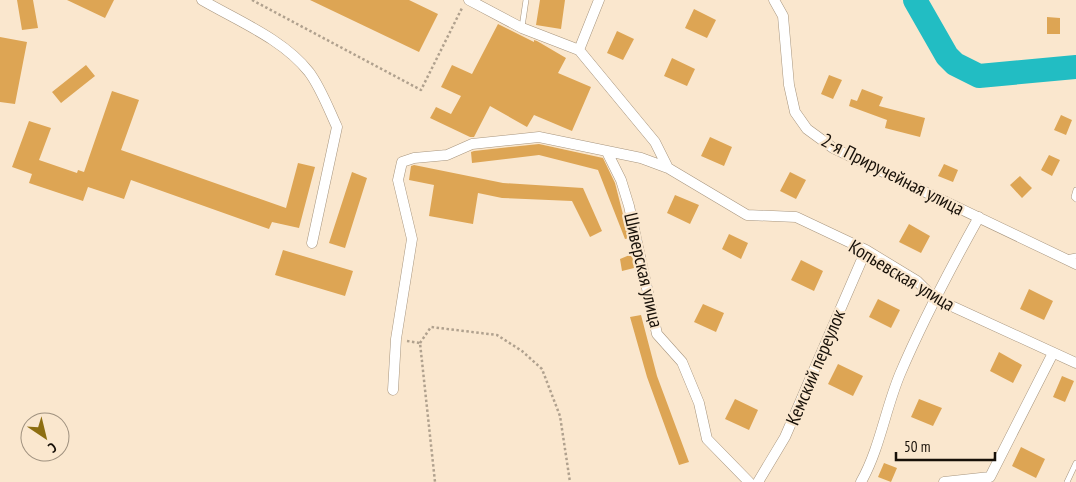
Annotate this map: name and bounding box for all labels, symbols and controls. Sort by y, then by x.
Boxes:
street label: 2-я Приручейная улица [818,128,968,220]
street label: Шиверская улица [619,210,669,330]
street label: Копьевская улица [845,234,959,316]
street label: Кемский переулок [780,305,850,428]
north arrow [20,412,70,462]
scale bar [896,430,995,462]
text: 50 m [904,437,930,456]
text: С [44,438,60,457]

